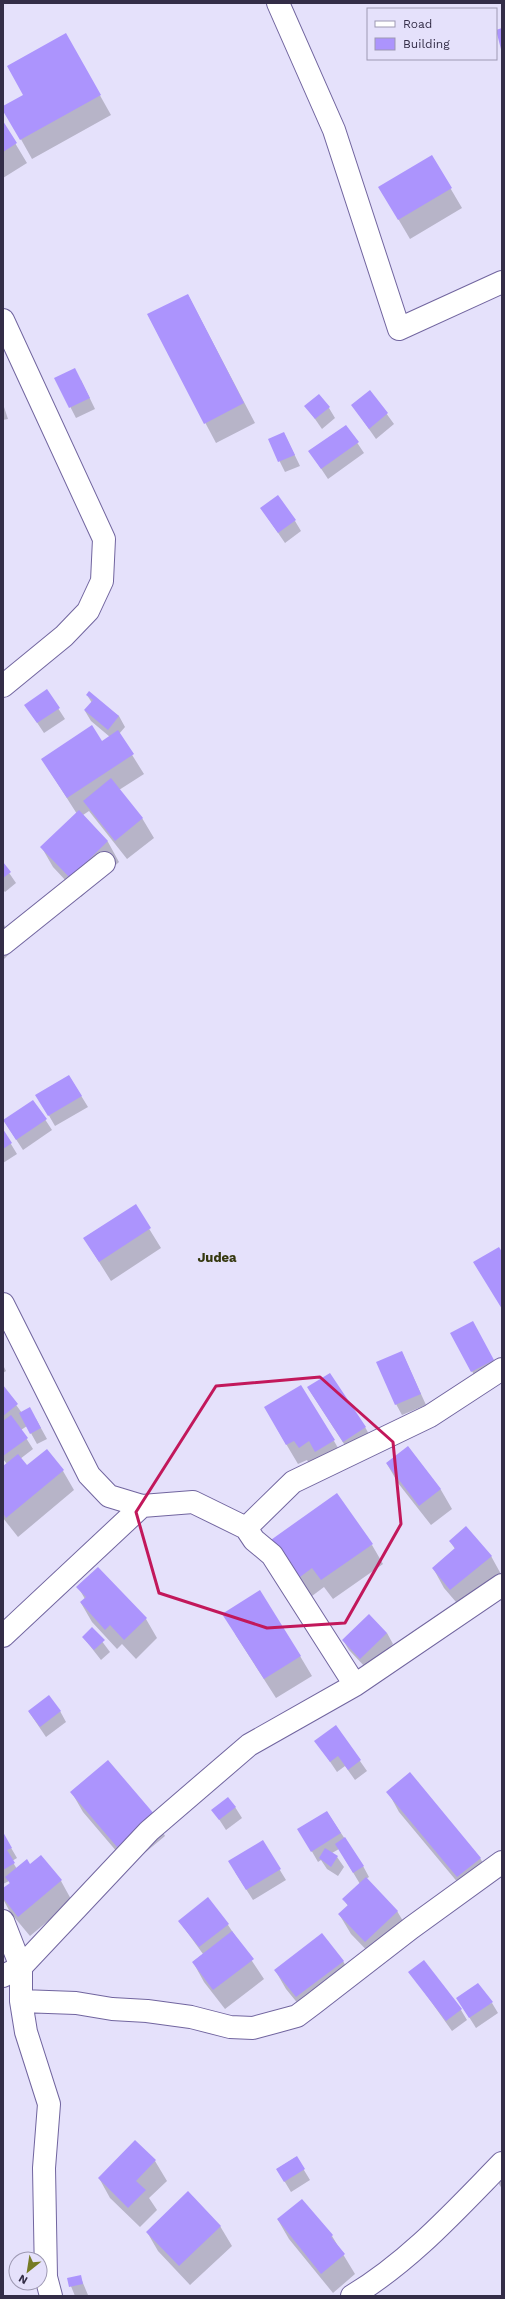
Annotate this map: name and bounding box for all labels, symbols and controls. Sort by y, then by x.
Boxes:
legend [367,8,497,60]
text: Road [403,17,432,31]
text: Building [403,37,450,51]
district label: Judea [197,1250,237,1265]
north arrow [8,2251,48,2291]
text: N [16,2272,30,2287]

